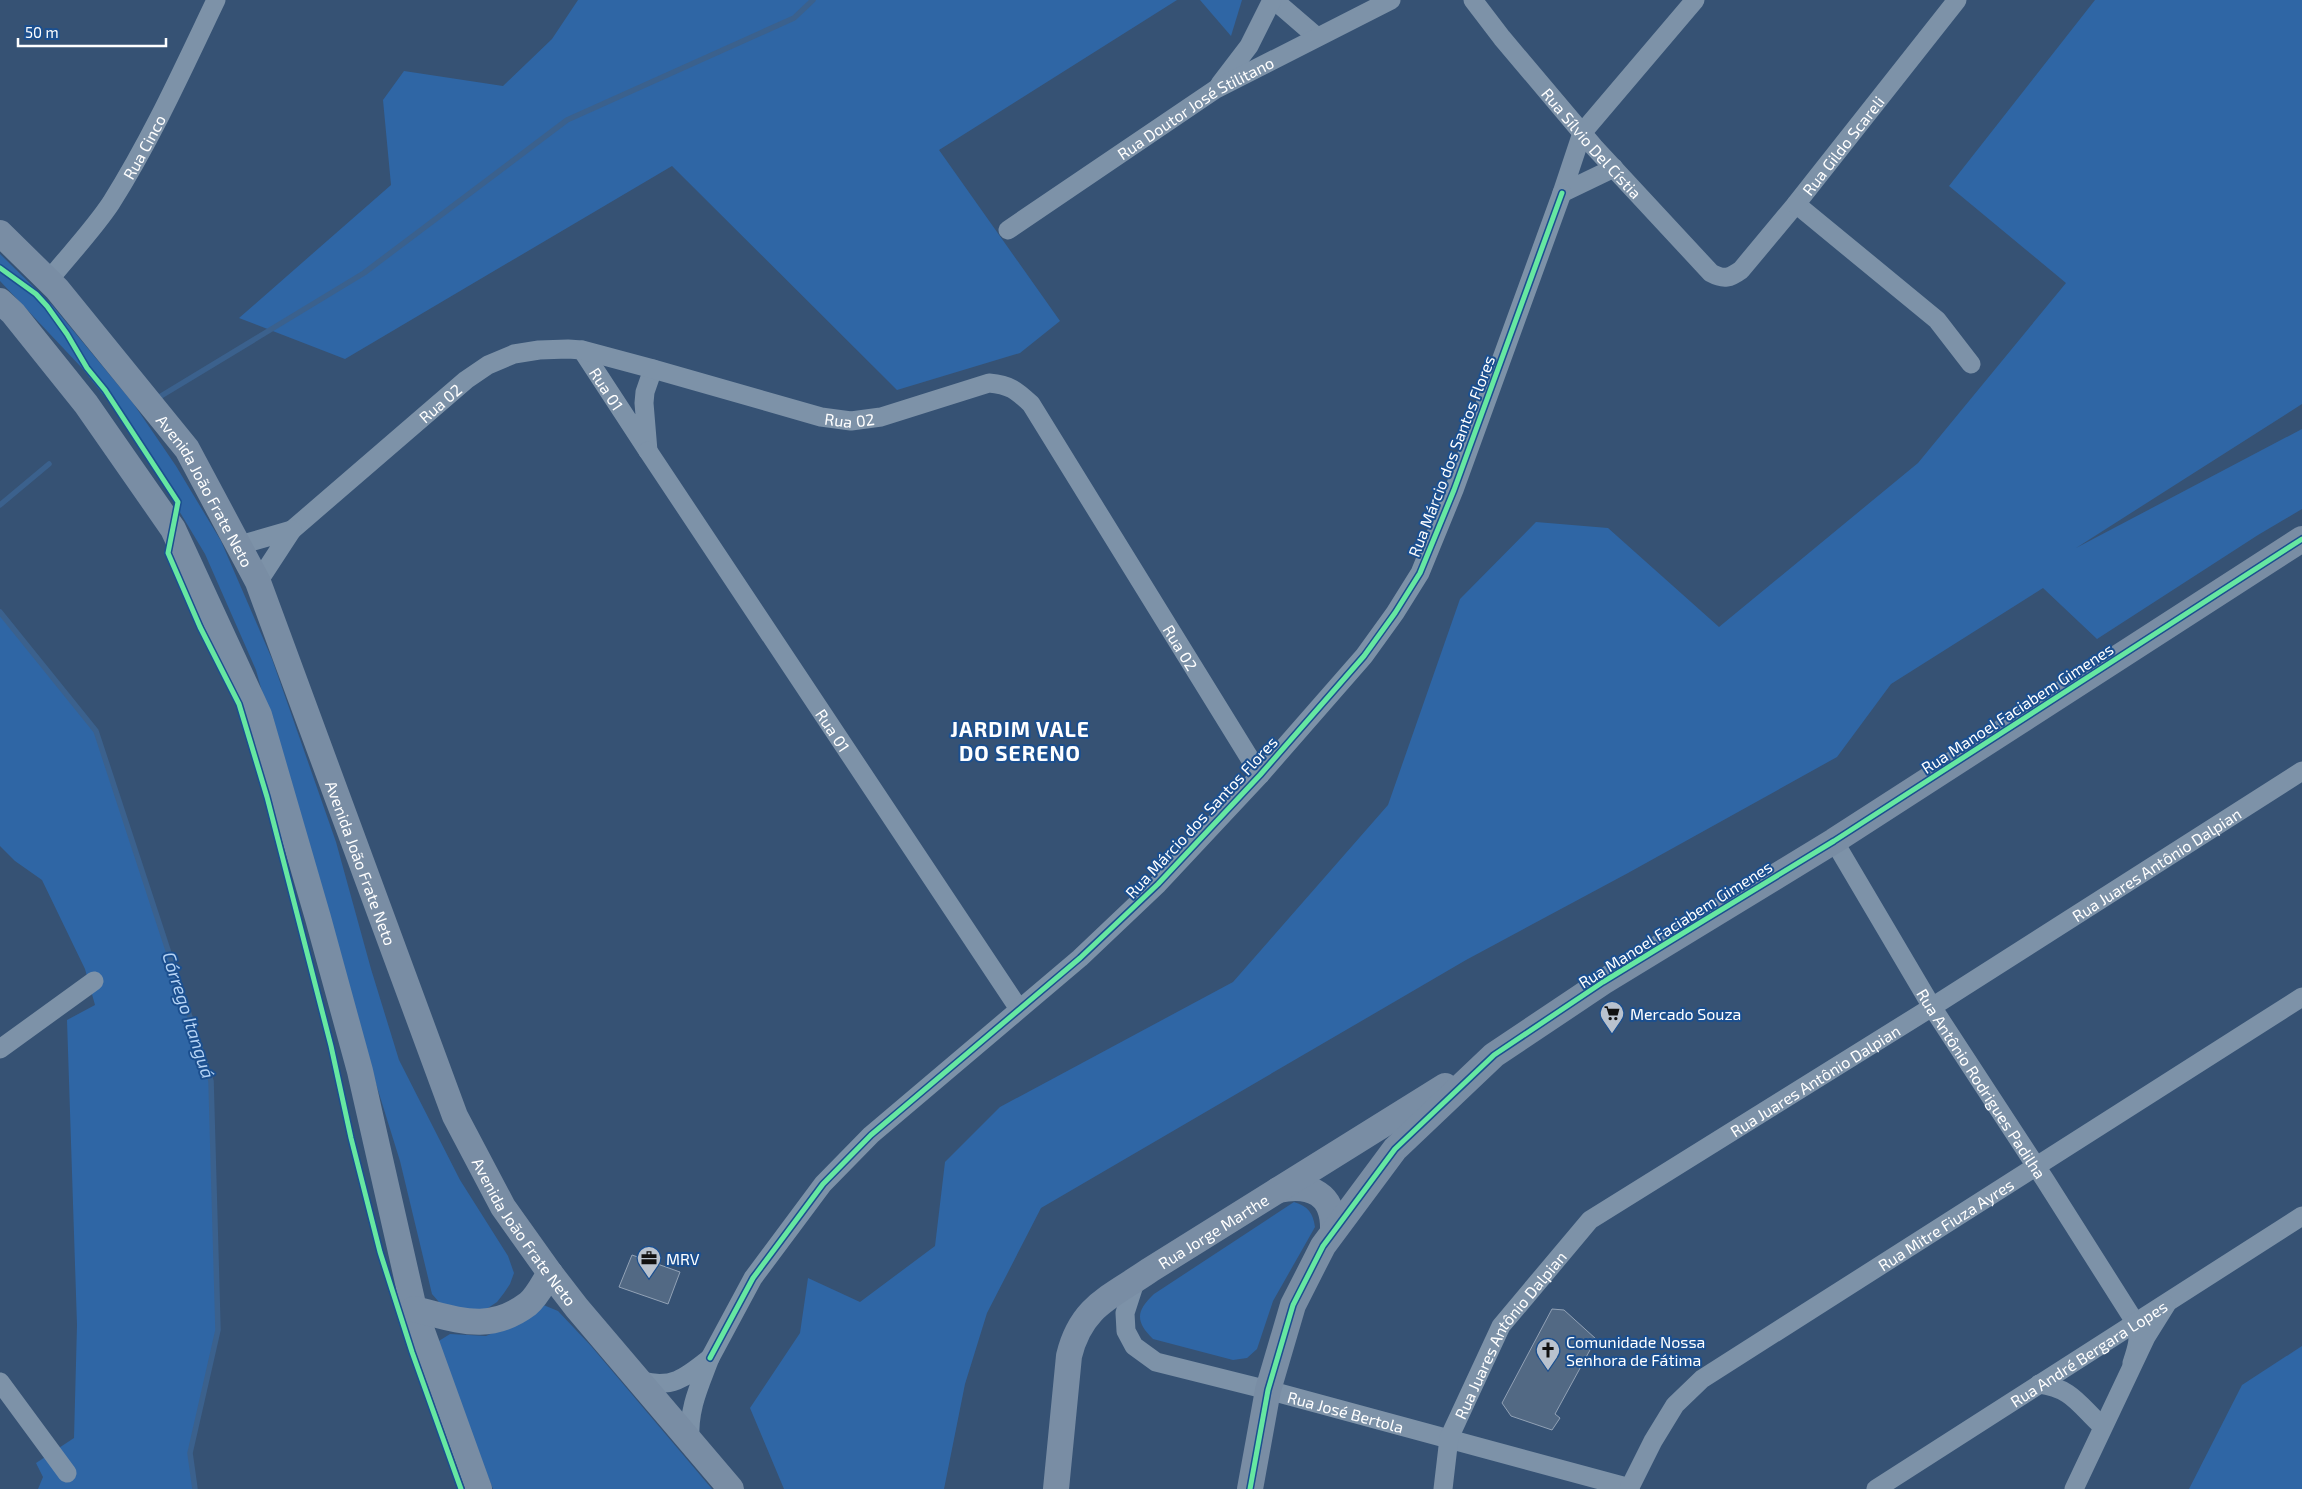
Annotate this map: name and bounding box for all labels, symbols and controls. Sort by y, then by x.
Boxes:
scale bar [18,15,165,47]
text: 50 m [25,23,59,41]
street label: Rua Doutor José Stilitano [1113,52,1276,163]
street label: Rua Sílvio Del Cístia [1538,84,1646,202]
street label: Rua Gildo Scareli [1798,92,1888,198]
street label: Rua Cinco [118,111,169,182]
street label: Rua Márcio dos Santos Flores [1404,353,1498,559]
street label: Rua 01 [586,363,628,414]
street label: Rua 02 [415,379,465,426]
street label: Rua 02 [824,408,876,431]
street label: Avenida João Frate Neto [153,410,258,570]
street label: Rua 02 [1160,621,1202,674]
street label: Rua Manoel Faciabem Gimenes [1918,639,2116,777]
street label: Rua 01 [812,705,855,755]
district label: JARDIM VALE DO SERENO [950,716,1090,765]
street label: Rua Márcio dos Santos Flores [1121,732,1281,902]
street label: Avenida João Frate Neto [323,778,401,948]
street label: Rua Juares Antônio Dalpian [2068,803,2244,925]
street label: Rua Manoel Faciabem Gimenes [1575,856,1775,992]
water label: Córrego Itanguá [158,949,220,1081]
street label: Rua Antônio Rodrigues Padilha [1914,985,2051,1182]
supermarket icon: Mercado Souza [1599,1000,1625,1034]
place label: Mercado Souza [1630,1004,1741,1023]
street label: Rua Juares Antônio Dalpian [1726,1020,1903,1140]
street label: Avenida João Frate Neto [469,1154,581,1309]
street label: Rua Mitre Fiuza Ayres [1874,1174,2017,1274]
street label: Rua Jorge Marthe [1154,1189,1272,1272]
office icon: MRV [636,1245,662,1279]
street label: Rua Juares Antônio Dalpian [1450,1247,1570,1422]
place label: MRV [666,1249,700,1268]
street label: Rua André Bergara Lopes [2006,1296,2170,1410]
place label: Comunidade Nossa Senhora de Fátima [1566,1332,1705,1369]
church icon: Comunidade Nossa Senhora de Fátima [1535,1337,1561,1371]
street label: Rua José Bertola [1286,1386,1406,1436]

